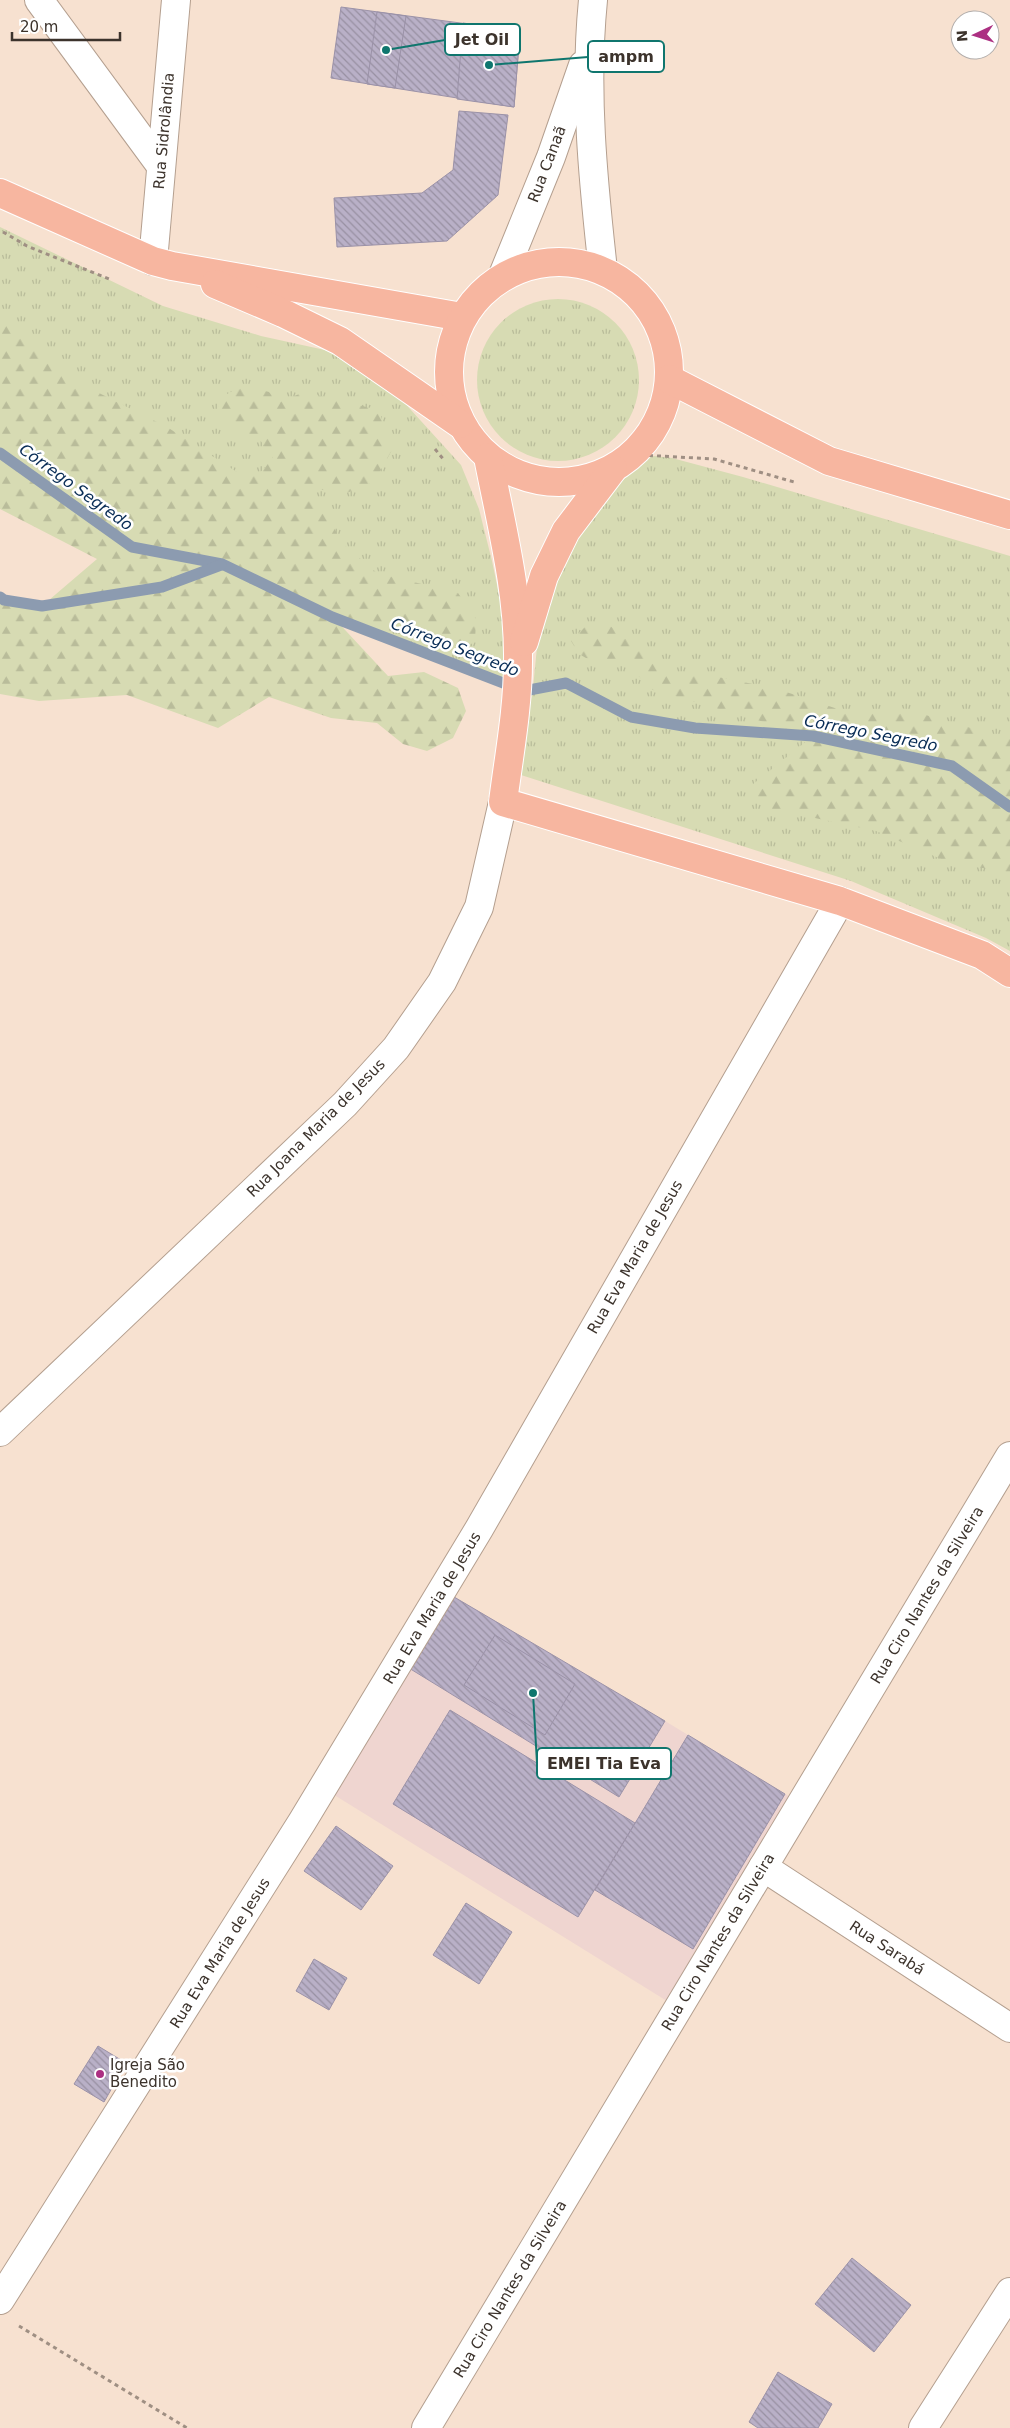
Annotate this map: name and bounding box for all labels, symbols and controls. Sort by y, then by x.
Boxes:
scale bar [12,10,120,42]
north arrow [950,10,1000,60]
text: 20 m [20,18,58,36]
callout: Jet Oil [445,24,520,55]
text: Jet Oil [454,30,509,49]
text: N [954,30,970,42]
callout: ampm [588,41,664,72]
text: ampm [598,47,654,66]
street label: Rua Sidrolândia [150,72,178,190]
street label: Rua Canaã [524,123,570,205]
water label: Córrego Segredo [16,439,137,535]
water label: Córrego Segredo [388,614,522,680]
water label: Córrego Segredo [803,711,940,755]
street label: Rua Joana Maria de Jesus [243,1055,389,1201]
street label: Rua Eva Maria de Jesus [584,1177,686,1337]
street label: Rua Ciro Nantes da Silveira [867,1503,987,1687]
street label: Rua Eva Maria de Jesus [379,1529,485,1687]
callout: EMEI Tia Eva [537,1748,671,1779]
text: EMEI Tia Eva [547,1754,661,1773]
street label: Rua Ciro Nantes da Silveira [658,1850,778,2034]
street label: Rua Eva Maria de Jesus [166,1874,274,2032]
street label: Rua Sarabá [846,1917,928,1979]
place label: Igreja São Benedito [110,2056,185,2091]
marker: Igreja São Benedito [94,2068,106,2080]
street label: Rua Ciro Nantes da Silveira [450,2197,570,2381]

